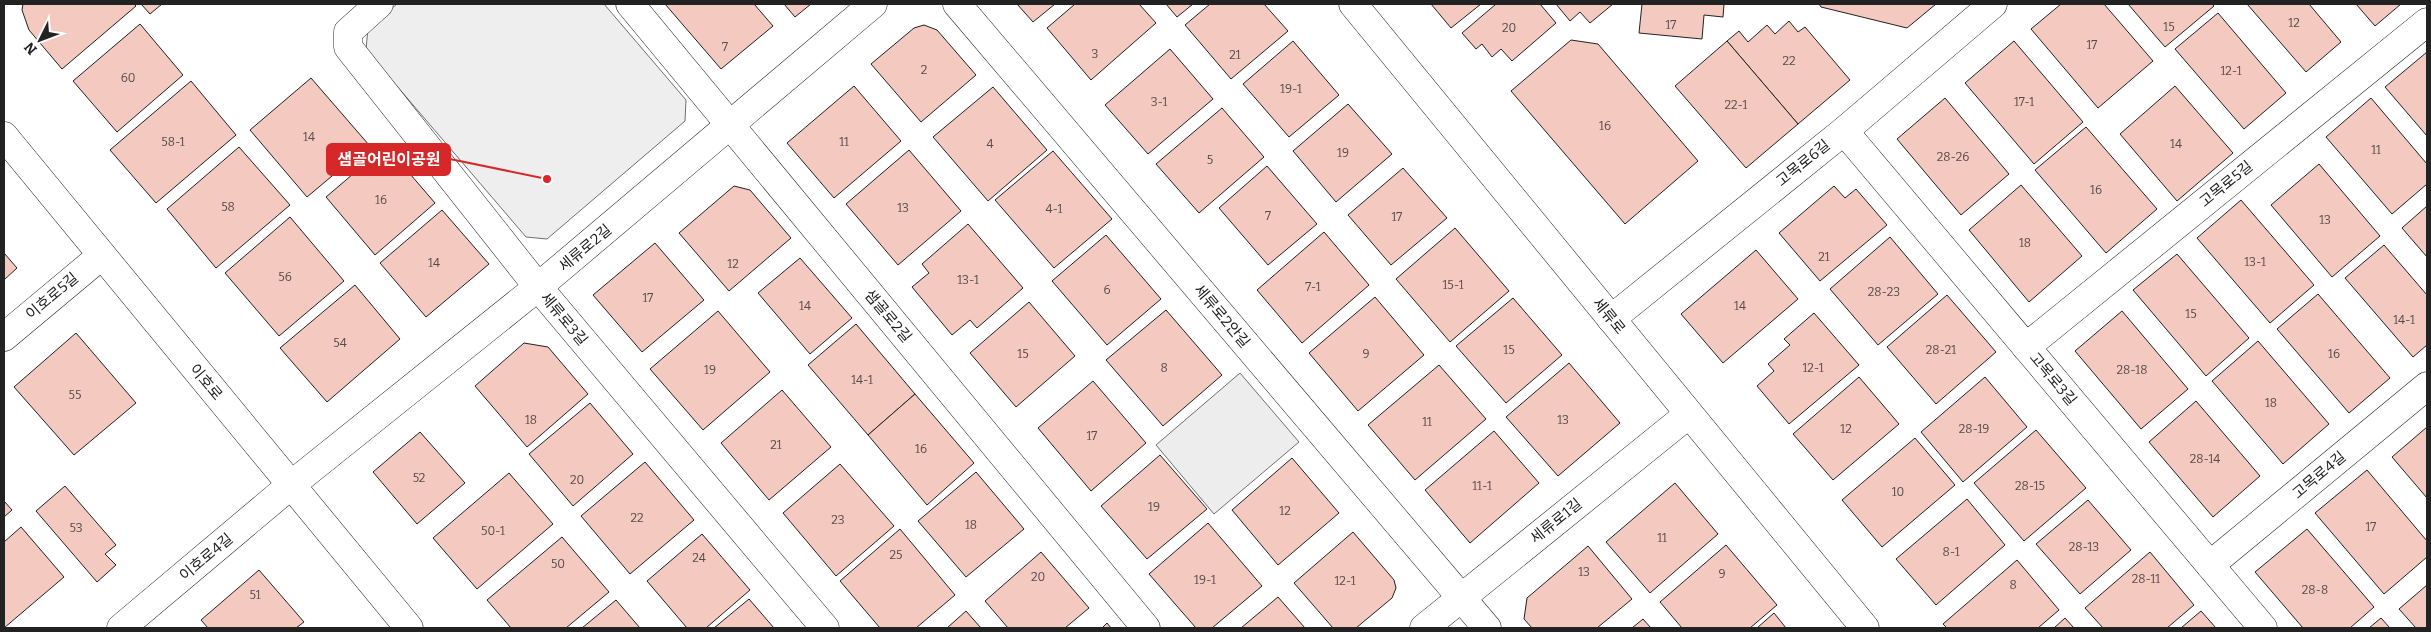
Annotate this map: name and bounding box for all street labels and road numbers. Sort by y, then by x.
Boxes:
street label: 고목로6길 [1772,136,1834,190]
street label: 고목로5길 [2196,157,2256,211]
street label: 세류로2길 [555,221,615,275]
street label: 이호로5길 [22,269,82,323]
street label: 세류로2안길 [1190,281,1254,351]
street label: 샘골로2길 [861,286,915,346]
street label: 세류로3길 [537,289,591,349]
street label: 세류로 [1589,294,1629,338]
street label: 고목로3길 [2026,349,2080,409]
street label: 이호로 [186,360,226,404]
street label: 고목로4길 [2289,448,2349,502]
street label: 세류로1길 [1527,495,1585,547]
street label: 이호로4길 [176,530,236,584]

